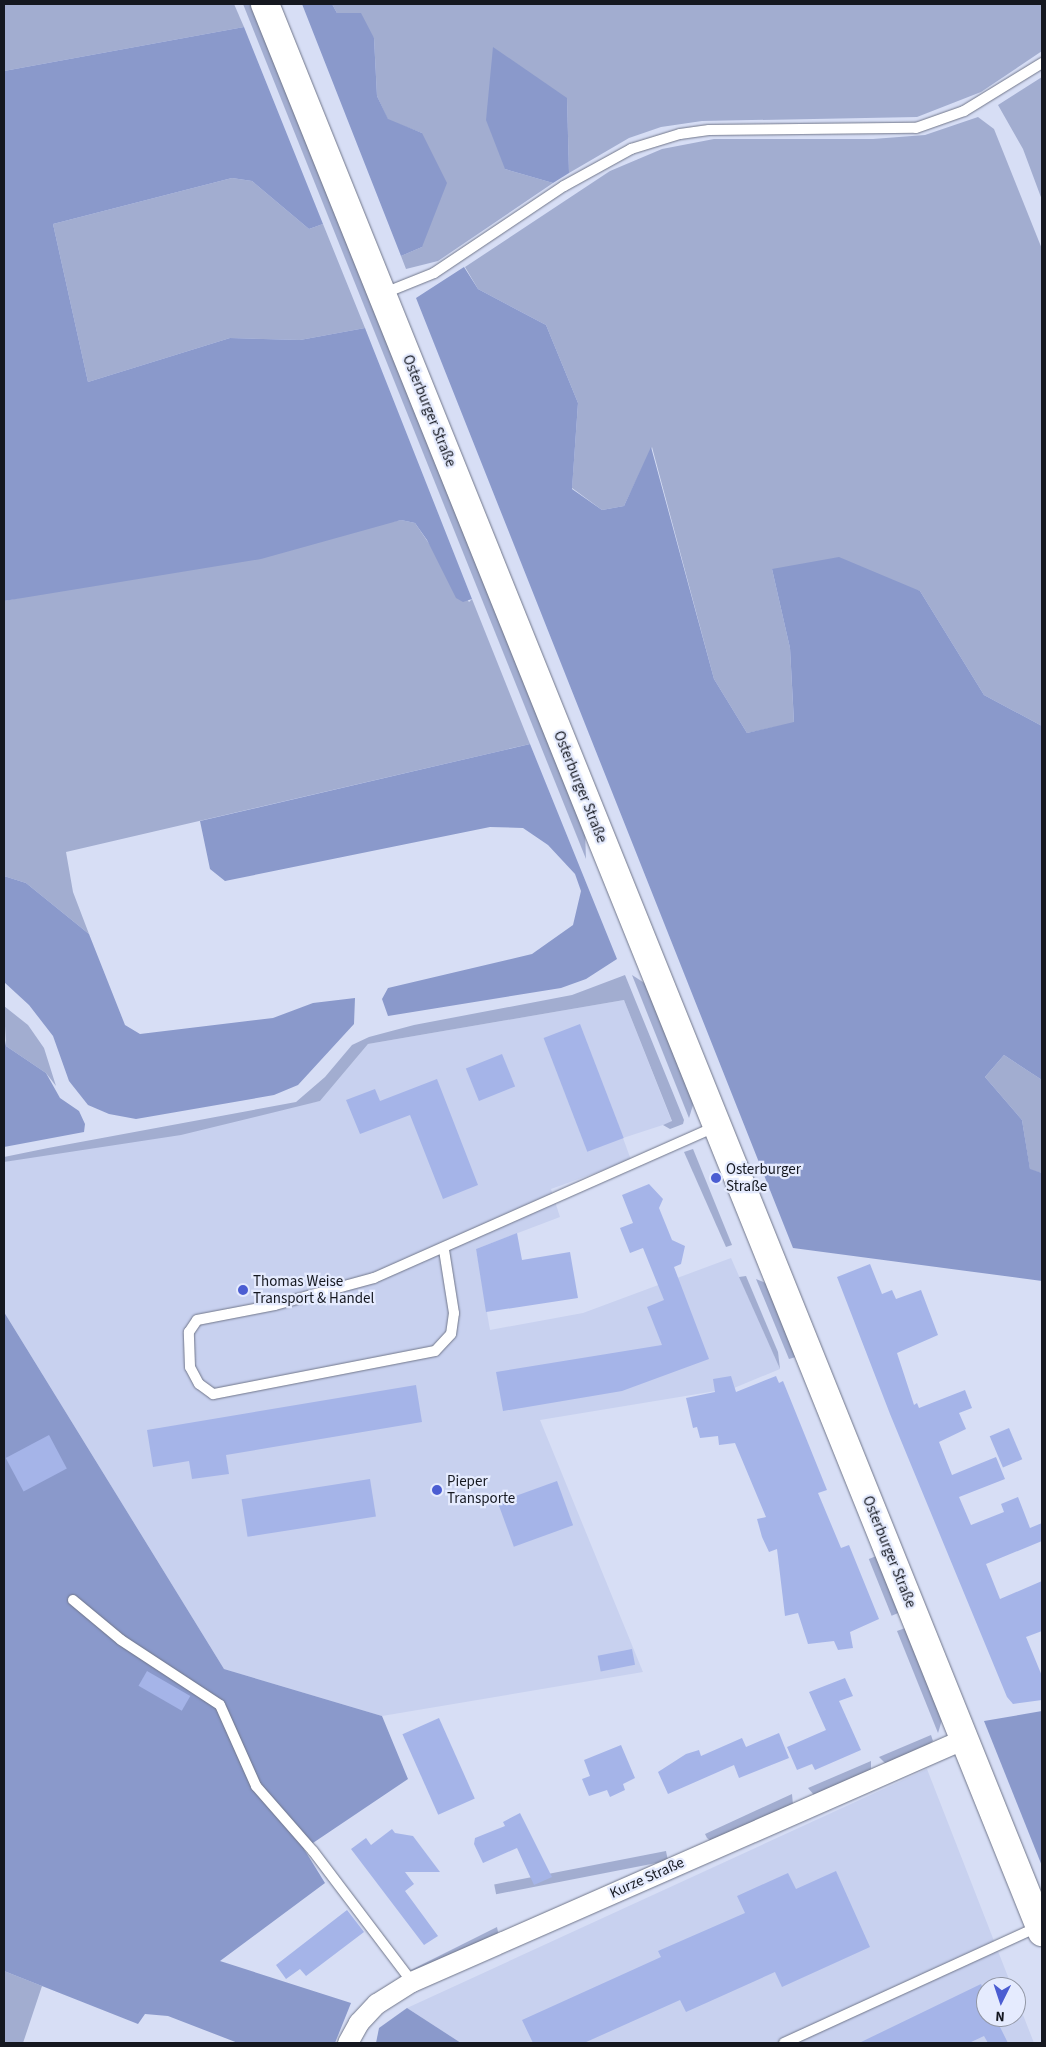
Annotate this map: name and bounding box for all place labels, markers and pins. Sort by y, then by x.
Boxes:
place label: Osterburger Straße [726,1160,801,1195]
marker: Osterburger Straße [710,1172,722,1184]
place label: Thomas Weise Transport & Handel [253,1272,374,1307]
marker: Thomas Weise Transport & Handel [237,1284,249,1296]
place label: Pieper Transporte [447,1472,515,1507]
marker: Pieper Transporte [431,1484,443,1496]

